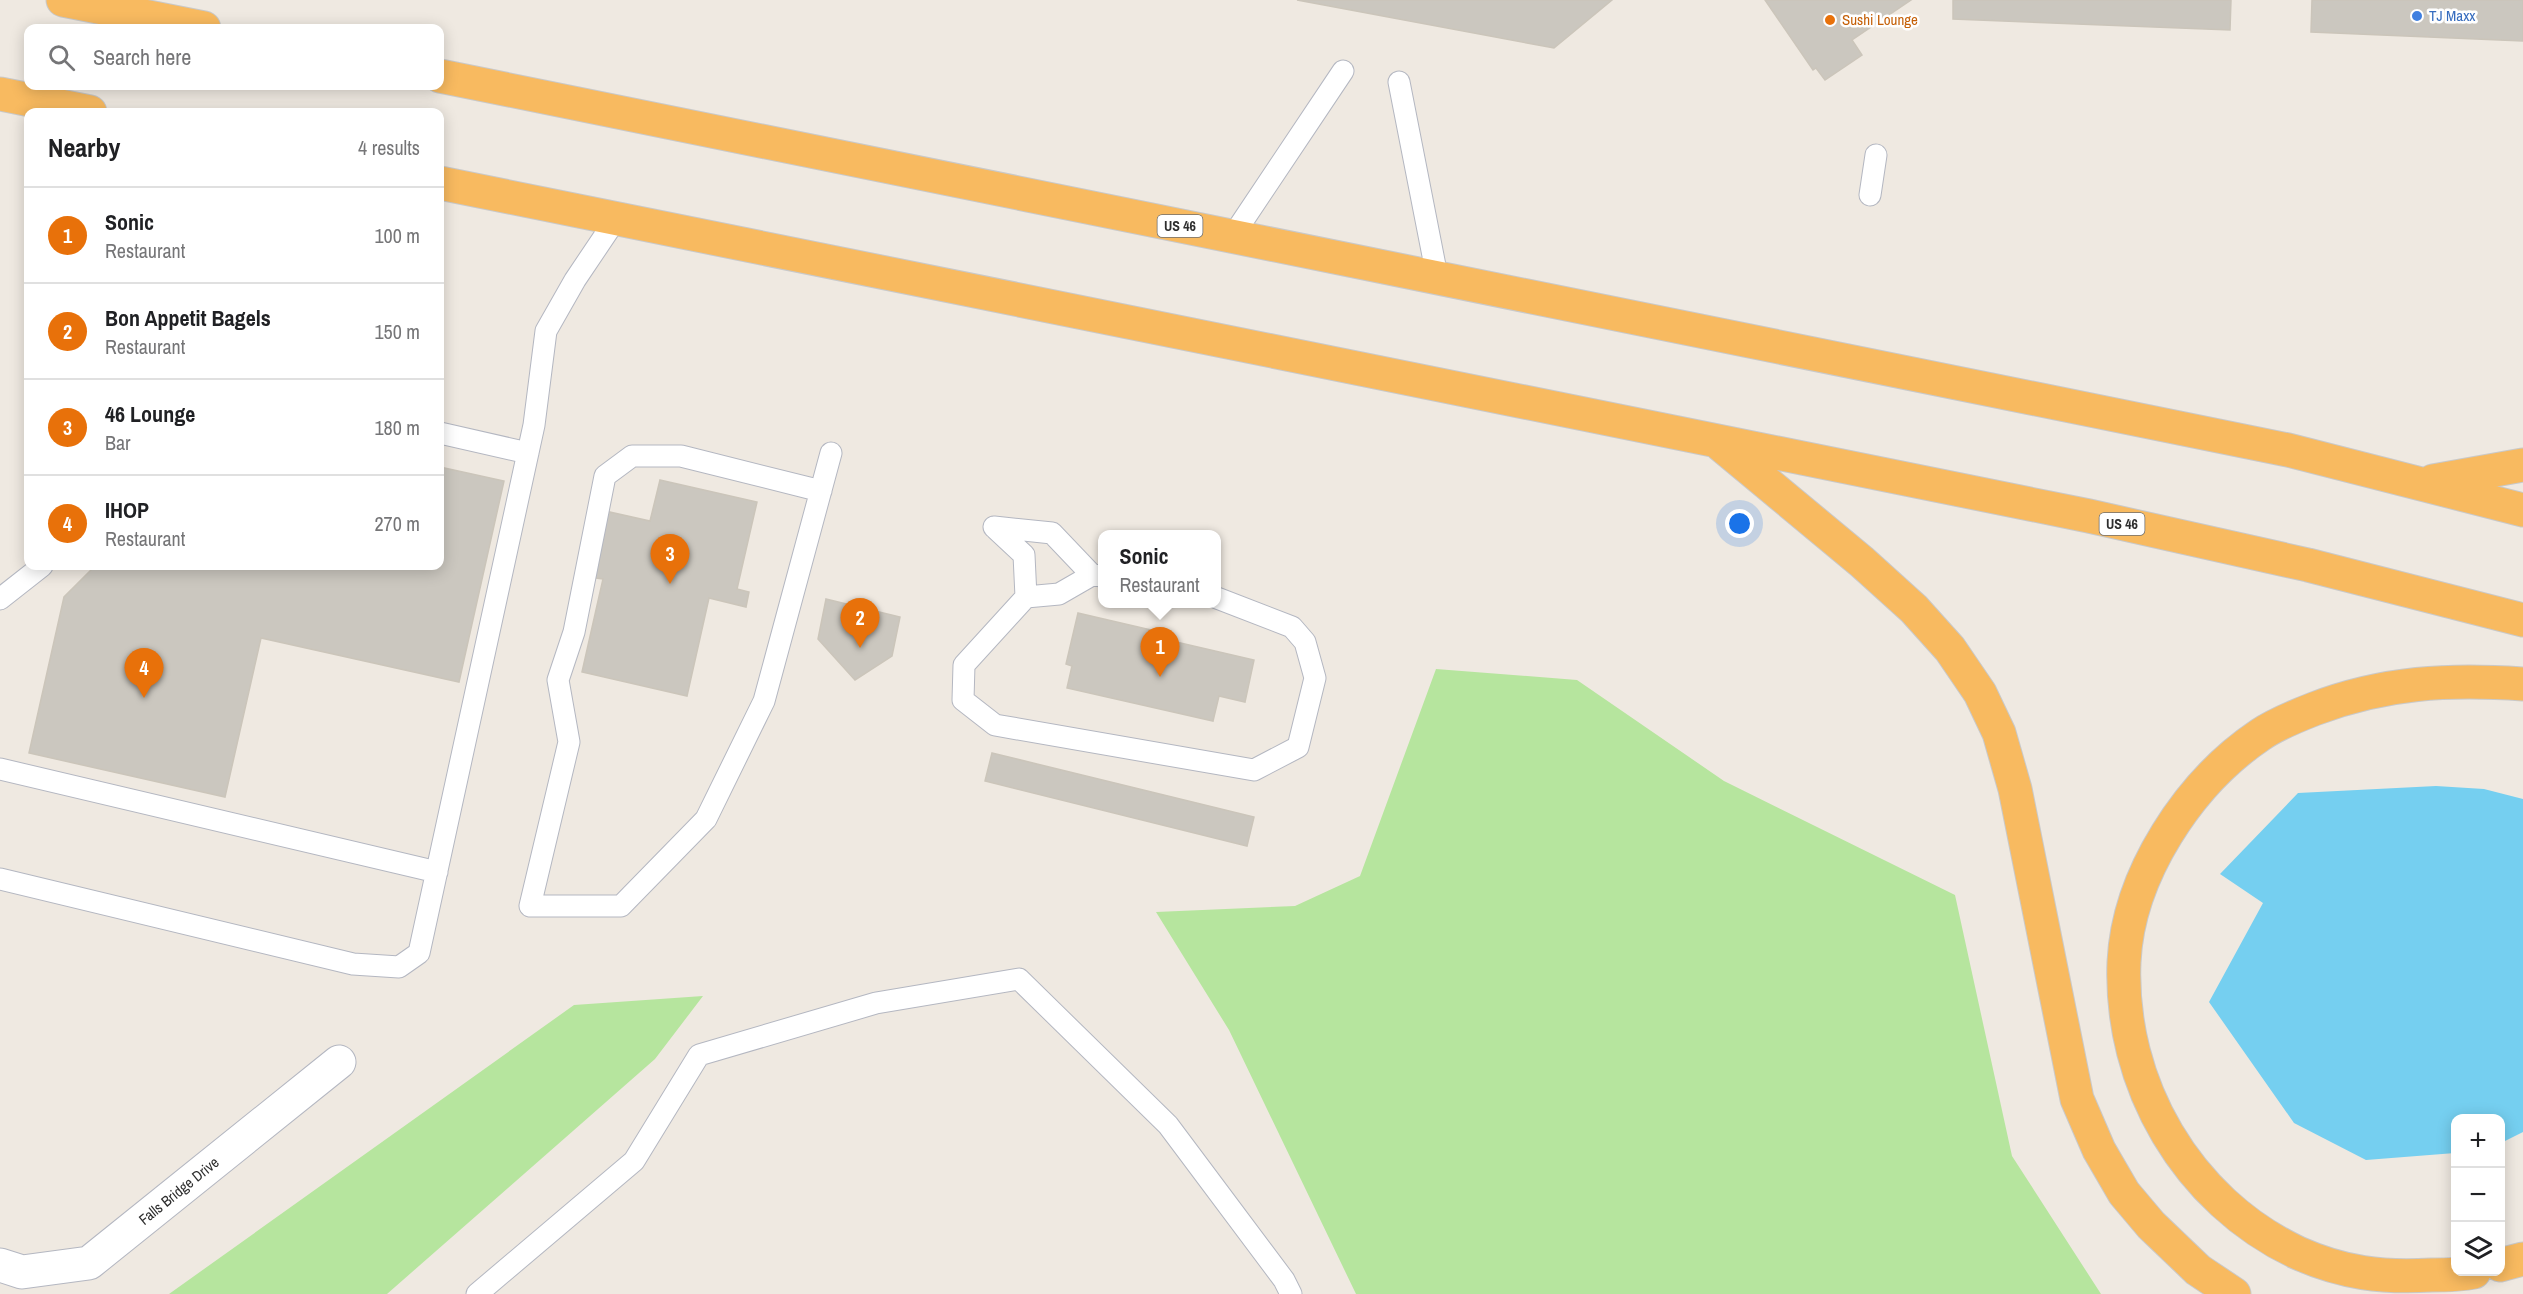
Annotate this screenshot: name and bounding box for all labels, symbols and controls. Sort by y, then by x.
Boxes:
place label: TJ Maxx [2429,5,2476,26]
place label: Sushi Lounge [1842,9,1918,30]
marker: TJ Maxx [2410,9,2424,23]
marker: Sushi Lounge [1823,13,1837,27]
search box [24,24,444,90]
icon: search [45,41,78,74]
text: Search here [93,42,191,72]
text: Nearby [48,130,120,165]
text: 4 results [358,134,420,161]
text: Sonic [105,207,154,237]
road number: US 46 [1158,215,1202,237]
text: 1 [63,222,72,249]
text: 100 m [374,222,420,249]
text: Restaurant [105,237,185,264]
text: Bon Appetit Bagels [105,303,271,333]
text: 2 [63,318,72,345]
text: 150 m [374,318,420,345]
text: Restaurant [105,333,185,360]
text: 46 Lounge [105,399,195,429]
text: 3 [63,414,72,441]
text: 180 m [374,414,420,441]
text: Bar [105,429,131,456]
text: IHOP [105,495,149,525]
your location [1725,509,1754,538]
text: 4 [63,510,72,537]
text: 270 m [374,510,420,537]
road number: US 46 [2100,513,2144,535]
text: Restaurant [105,525,185,552]
popup [1098,530,1221,608]
pin: 3 [650,534,690,584]
text: Sonic [1119,541,1169,571]
text: Restaurant [1119,571,1200,598]
pin: 2 [840,598,880,648]
pin: 1 [1140,628,1180,677]
pin: 4 [124,648,164,698]
map controls [2451,1114,2505,1276]
button: + [2451,1114,2505,1168]
street label: Falls Bridge Drive [134,1152,223,1230]
button: − [2451,1168,2505,1222]
button: layers [2451,1222,2505,1276]

